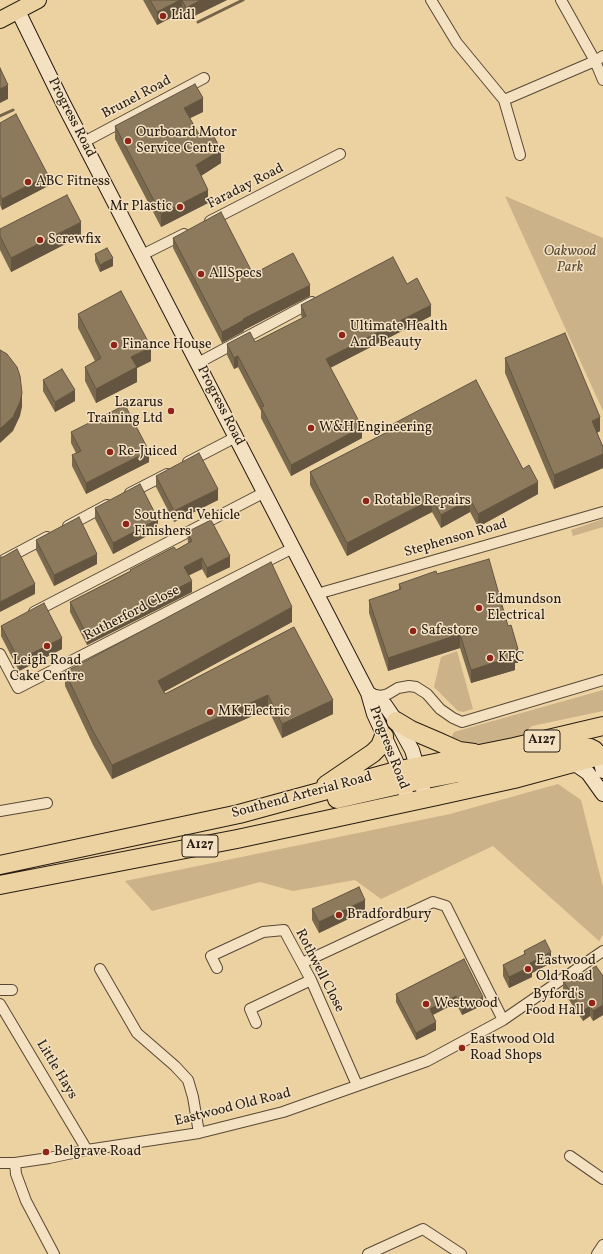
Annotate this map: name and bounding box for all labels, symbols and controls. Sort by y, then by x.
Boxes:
place label: Lidl [171,8,195,24]
marker: Lidl [158,11,168,21]
street label: Brunel Road [99,73,175,123]
street label: Progress Road [44,75,98,161]
place label: Ourboard Motor Service Centre [136,125,237,158]
marker: Ourboard Motor Service Centre [123,136,133,146]
street label: Faraday Road [205,161,287,213]
place label: ABC Fitness [36,174,110,190]
marker: ABC Fitness [23,177,33,187]
place label: Mr Plastic [110,199,172,215]
marker: Mr Plastic [175,202,185,212]
place label: Screwfix [48,232,101,248]
marker: Screwfix [35,235,45,245]
park label: Oakwood Park [544,244,596,276]
place label: AllSpecs [209,266,262,282]
marker: AllSpecs [196,269,206,279]
place label: Ultimate Health And Beauty [350,319,448,352]
marker: Ultimate Health And Beauty [337,330,347,340]
place label: Finance House [122,337,212,353]
marker: Finance House [109,340,119,350]
street label: Progress Road [193,363,247,449]
place label: Lazarus Training Ltd [87,395,163,428]
marker: Lazarus Training Ltd [166,406,176,416]
place label: W&H Engineering [319,420,432,436]
marker: W&H Engineering [306,423,316,433]
place label: Re-Juiced [118,444,177,460]
marker: Re-Juiced [105,447,115,457]
place label: Rotable Repairs [374,493,471,509]
marker: Rotable Repairs [361,496,371,506]
place label: Southend Vehicle Finishers [134,508,240,540]
street label: Stephenson Road [402,516,510,562]
marker: Southend Vehicle Finishers [121,519,131,529]
street label: Rutherford Close [81,583,183,645]
place label: Edmundson Electrical [487,592,562,624]
marker: Edmundson Electrical [474,603,484,613]
place label: Safestore [421,623,478,639]
marker: Safestore [408,626,418,636]
marker: Leigh Road Cake Centre [42,641,52,651]
place label: KFC [498,650,524,666]
place label: Leigh Road Cake Centre [10,653,84,686]
marker: KFC [485,653,495,663]
place label: MK Electric [218,704,290,720]
street label: Progress Road [364,704,412,792]
marker: MK Electric [205,707,215,717]
road number: A127 [524,730,560,752]
street label: Southend Arterial Road [230,769,374,823]
road number: A127 [182,835,218,857]
place label: Bradfordbury [347,907,431,923]
marker: Bradfordbury [334,910,344,920]
street label: Rothwell Close [291,926,347,1016]
place label: Eastwood Old Road [536,953,596,986]
marker: Eastwood Old Road [523,964,533,974]
place label: Byford's Food Hall [525,987,584,1020]
place label: Westwood [434,996,498,1012]
marker: Byford's Food Hall [587,998,597,1008]
marker: Westwood [421,999,431,1009]
place label: Eastwood Old Road Shops [470,1032,555,1064]
street label: Little Hays [32,1037,80,1103]
marker: Eastwood Old Road Shops [457,1043,467,1053]
street label: Eastwood Old Road [173,1085,293,1131]
place label: Belgrave Road [54,1144,141,1160]
marker: Belgrave Road [41,1147,51,1157]

